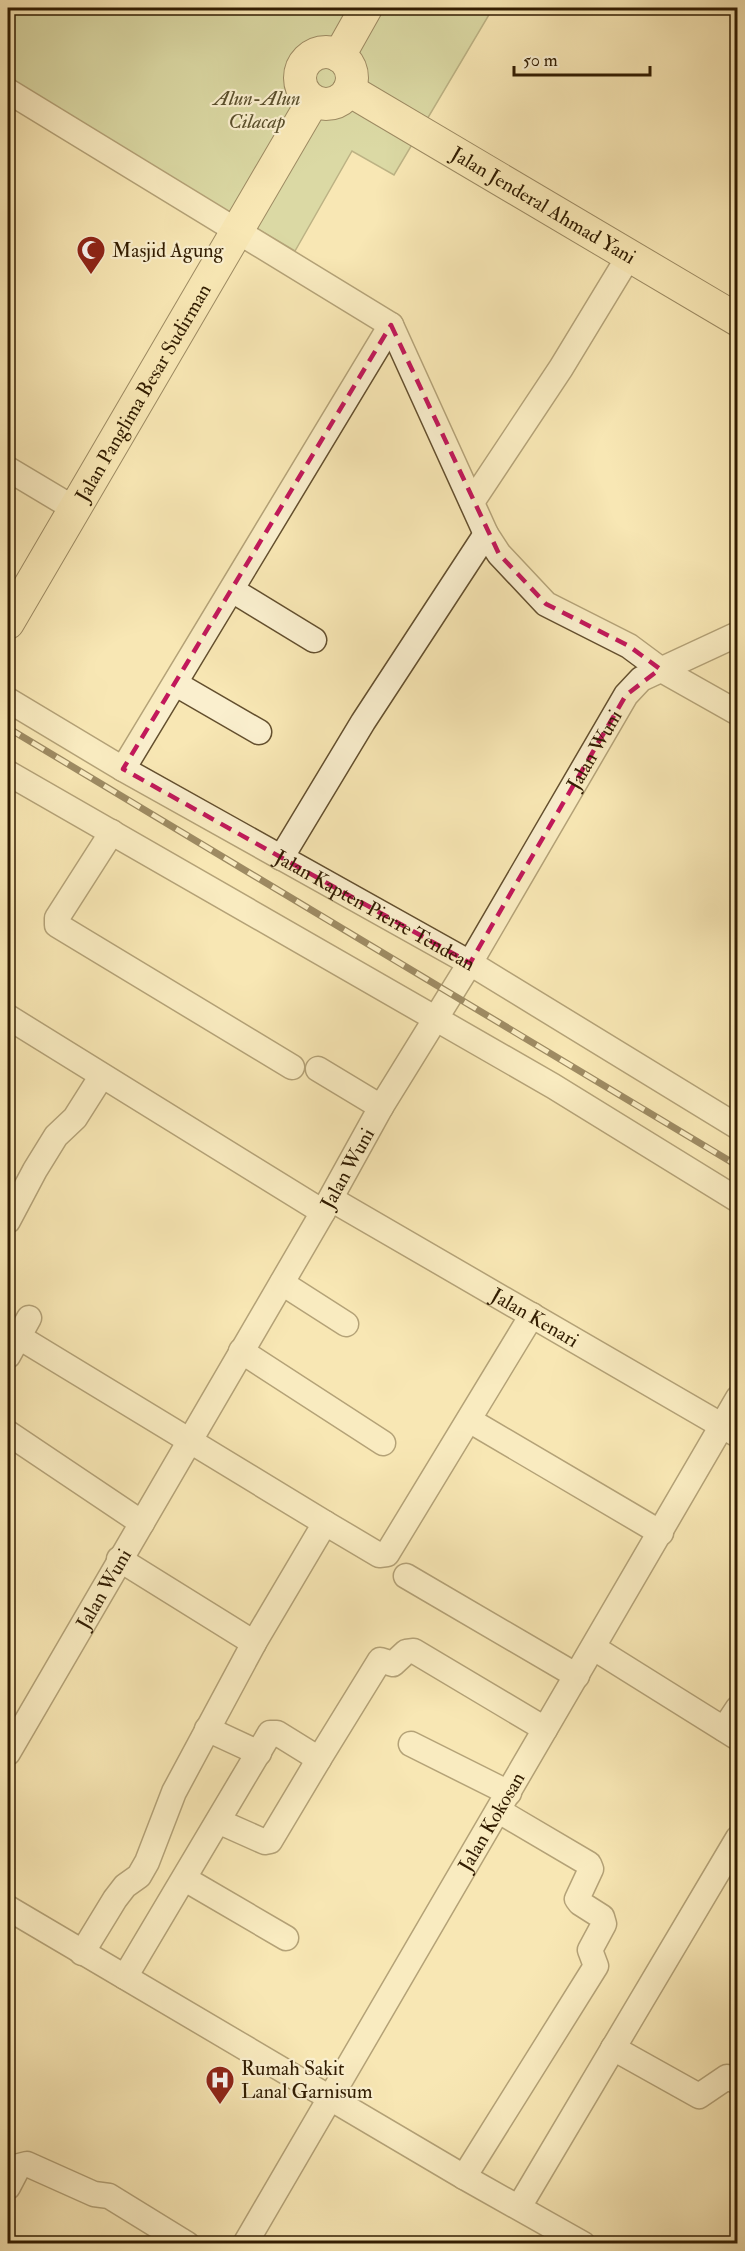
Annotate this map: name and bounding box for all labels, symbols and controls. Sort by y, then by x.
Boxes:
scale bar [514,39,650,77]
text: 50 m [523,49,558,72]
park label: Alun-Alun Cilacap [212,86,300,134]
street label: Jalan Jenderal Ahmad Yani [446,140,640,269]
mosque icon: Masjid Agung [75,234,107,276]
place label: Masjid Agung [112,238,225,263]
street label: Jalan Panglima Besar Sudirman [69,279,216,507]
street label: Jalan Wuni [561,705,627,795]
street label: Jalan Kapten Pierre Tendean [270,843,480,976]
street label: Jalan Wuni [314,1123,380,1214]
street label: Jalan Kenari [486,1282,583,1353]
street label: Jalan Wuni [70,1544,137,1634]
street label: Jalan Kokosan [452,1767,530,1877]
place label: Rumah Sakit Lanal Garnisum [241,2056,373,2104]
hospital icon: Rumah Sakit Lanal Garnisum [204,2064,236,2106]

